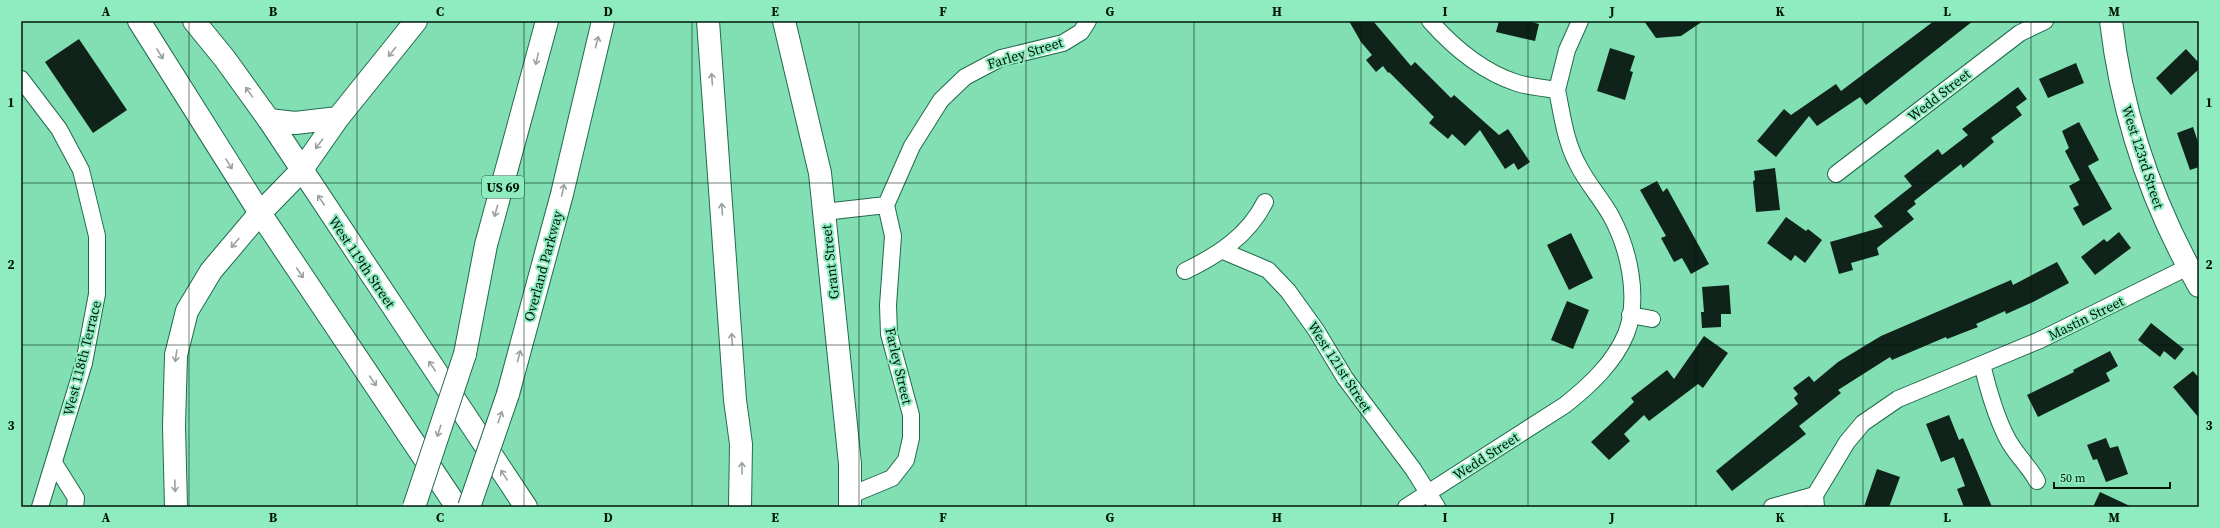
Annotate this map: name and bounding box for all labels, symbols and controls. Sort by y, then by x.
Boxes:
text: A [102,3,111,20]
text: B [269,3,278,20]
text: C [436,3,444,20]
text: D [603,3,613,20]
text: E [771,3,779,20]
text: F [939,3,947,20]
text: G [1106,3,1115,20]
text: H [1272,3,1282,20]
text: I [1442,3,1448,20]
text: J [1608,3,1615,20]
text: K [1775,3,1785,20]
text: L [1943,3,1951,20]
text: M [2108,3,2120,20]
street label: Farley Street [985,32,1066,74]
one-way arrow [594,36,601,49]
one-way arrow [388,46,397,57]
one-way arrow [156,48,164,59]
one-way arrow [533,52,540,65]
street label: Wedd Street [1903,64,1975,126]
one-way arrow [709,73,716,86]
one-way arrow [245,86,253,97]
text: 1 [7,94,15,111]
text: 1 [2205,94,2213,111]
street label: West 123rd Street [2117,103,2169,212]
one-way arrow [315,138,323,149]
one-way arrow [226,158,234,170]
road number: US 69 [482,176,524,198]
one-way arrow [559,184,567,197]
one-way arrow [317,195,325,206]
one-way arrow [718,203,726,216]
one-way arrow [492,205,499,218]
street label: Overland Parkway [519,208,568,324]
street label: West 119th Street [324,212,400,312]
street label: Grant Street [816,223,844,300]
one-way arrow [231,238,240,248]
text: 2 [7,256,15,273]
text: 2 [2205,256,2213,273]
one-way arrow [296,267,304,278]
street label: Mastin Street [2045,291,2128,345]
street label: West 118th Terrace [58,298,106,418]
street label: West 121st Street [1303,318,1377,417]
street label: Farley Street [880,326,918,407]
one-way arrow [728,333,735,346]
one-way arrow [172,349,180,362]
one-way arrow [516,350,523,363]
one-way arrow [428,361,436,372]
one-way arrow [369,375,377,387]
one-way arrow [497,412,505,424]
text: 3 [7,417,15,434]
text: 3 [2205,417,2213,434]
one-way arrow [435,424,442,437]
street label: Wedd Street [1449,427,1523,485]
one-way arrow [738,462,745,475]
scale bar [2054,464,2170,490]
one-way arrow [500,469,508,480]
text: 50 m [2060,470,2086,486]
one-way arrow [171,479,179,492]
text: A [102,509,111,526]
text: B [269,509,278,526]
text: C [436,509,444,526]
text: D [603,509,613,526]
text: E [771,509,779,526]
text: F [939,509,947,526]
text: G [1106,509,1115,526]
text: H [1272,509,1282,526]
text: I [1442,509,1448,526]
text: J [1608,509,1615,526]
text: K [1775,509,1785,526]
text: L [1943,509,1951,526]
text: M [2108,509,2120,526]

